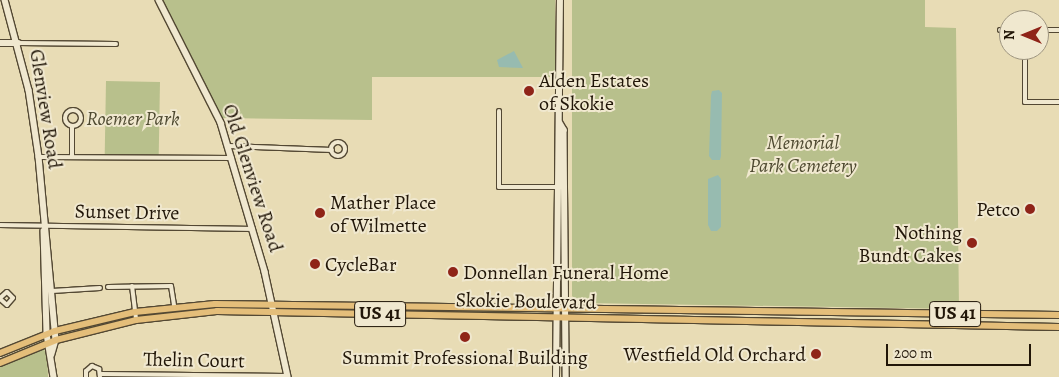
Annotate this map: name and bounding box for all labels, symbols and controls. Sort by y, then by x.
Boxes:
north arrow [999,10,1049,60]
text: N [1000,30,1019,40]
street label: Glenview Road [25,47,67,171]
place label: Alden Estates of Skokie [539,68,649,115]
marker: Alden Estates of Skokie [523,85,535,97]
street label: Old Glenview Road [218,101,288,255]
park label: Roemer Park [86,106,180,130]
park label: Memorial Park Cemetery [749,130,857,177]
place label: Mather Place of Wilmette [330,190,436,237]
place label: Petco [976,197,1020,221]
street label: Sunset Drive [74,199,180,225]
marker: Petco [1024,203,1036,215]
marker: Mather Place of Wilmette [314,207,326,219]
place label: Nothing Bundt Cakes [859,220,962,267]
marker: Nothing Bundt Cakes [966,237,978,249]
place label: CycleBar [325,252,397,276]
marker: CycleBar [309,258,321,270]
place label: Donnellan Funeral Home [463,260,669,284]
marker: Donnellan Funeral Home [447,266,459,278]
street label: Skokie Boulevard [455,288,597,314]
road number: US 41 [354,298,406,330]
road number: US 41 [929,298,981,330]
marker: Summit Professional Building [459,331,471,343]
scale bar [889,334,1034,366]
place label: Westfield Old Orchard [624,342,806,366]
text: 200 m [894,343,933,363]
place label: Summit Professional Building [342,345,588,369]
street label: Thelin Court [143,347,245,373]
marker: Westfield Old Orchard [810,348,822,360]

